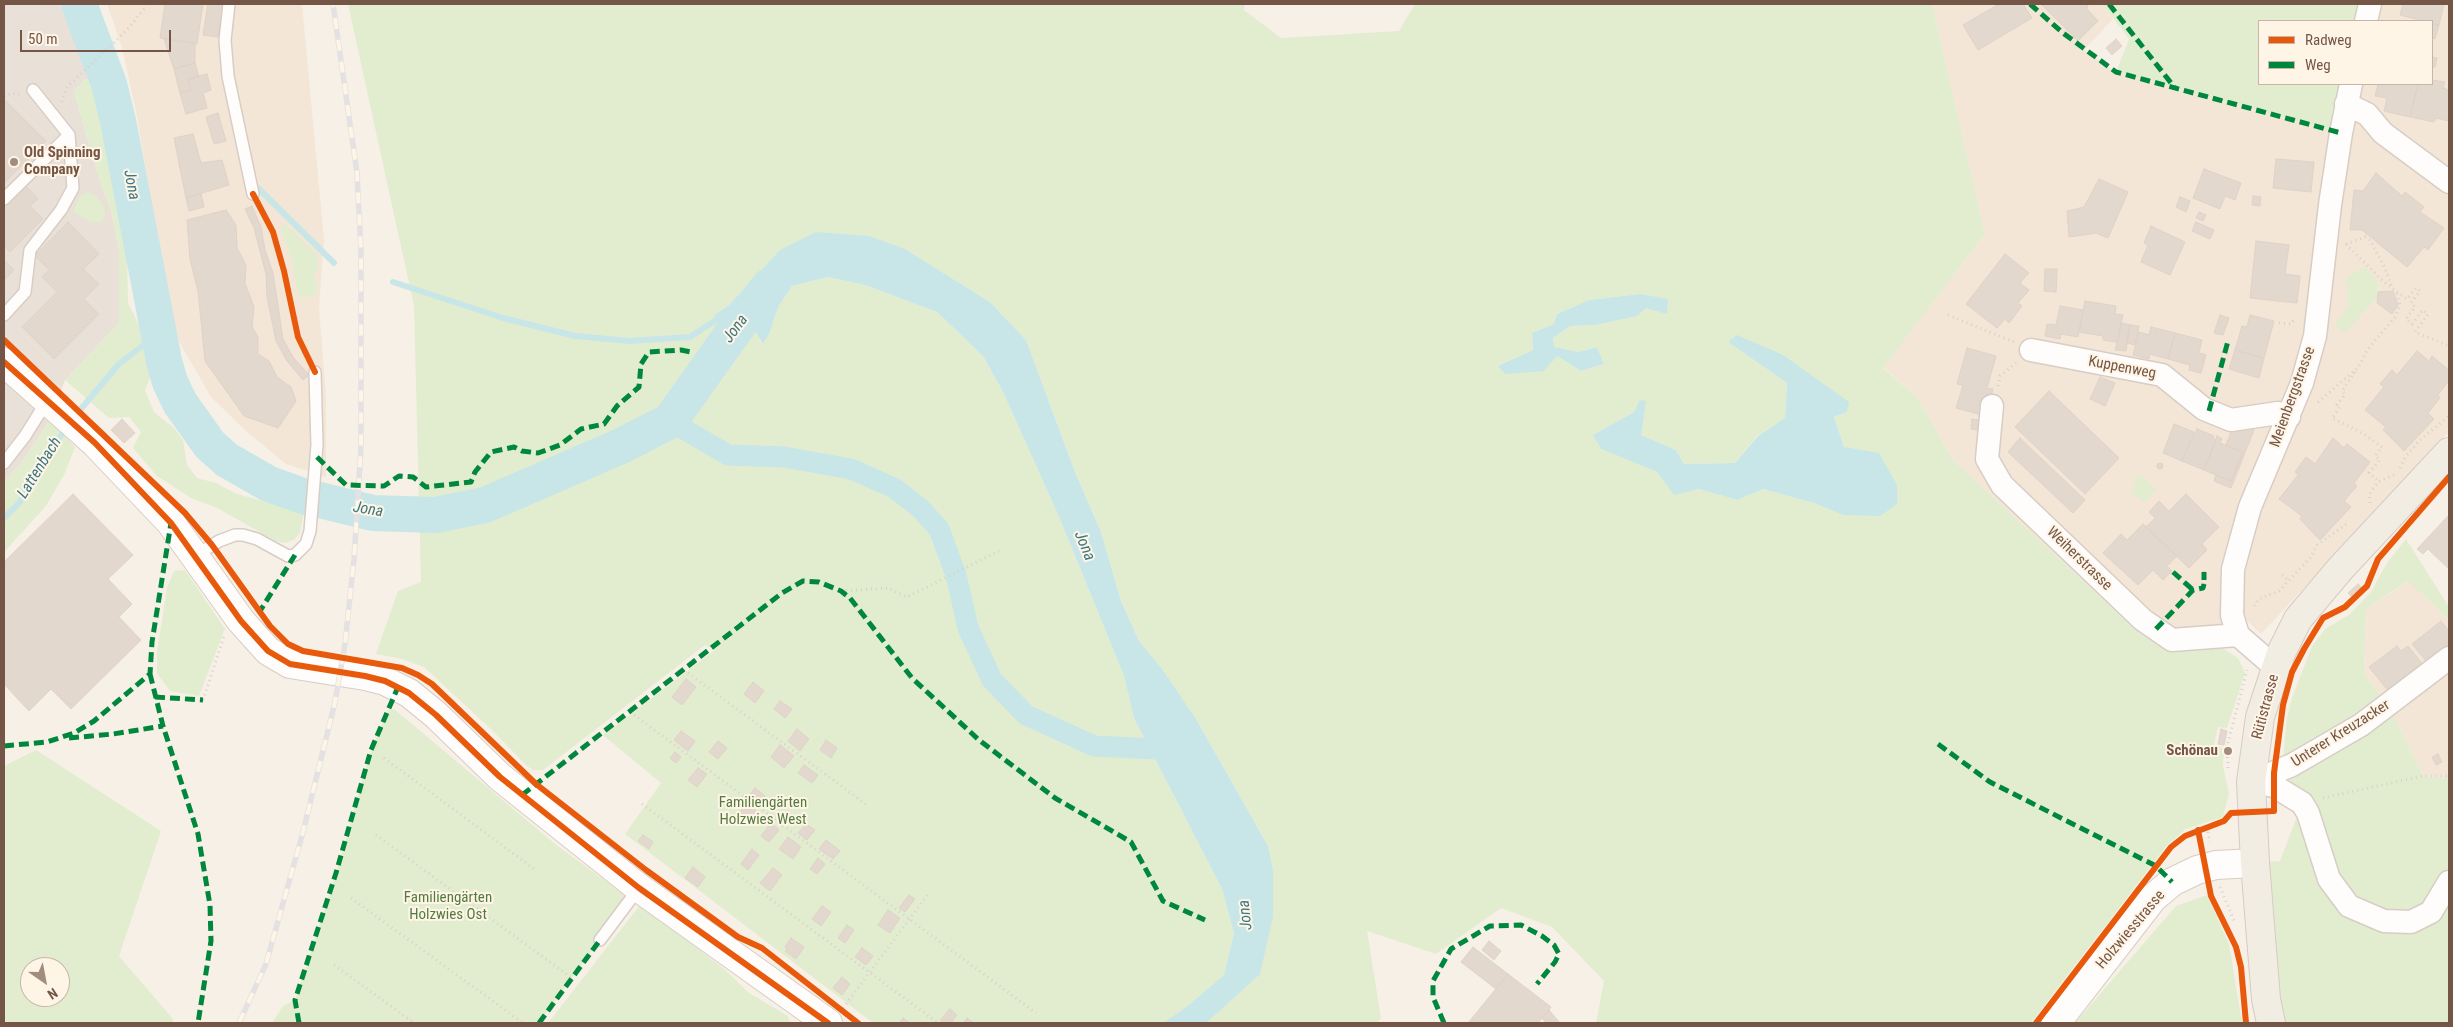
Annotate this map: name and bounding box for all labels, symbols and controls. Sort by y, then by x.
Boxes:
scale bar [22,20,174,52]
legend [2258,20,2433,85]
text: 50 m [28,30,58,48]
text: Radweg [2305,31,2352,49]
text: Weg [2305,56,2331,74]
place label: Old Spinning Company [24,144,101,179]
marker: Old Spinning Company [8,156,20,168]
water label: Jona [119,168,143,202]
water label: Jona [719,311,753,347]
street label: Meienbergstrasse [2266,344,2320,450]
street label: Kuppenweg [2087,353,2157,383]
water label: Lattenbach [14,434,66,502]
water label: Jona [352,498,384,522]
street label: Weiherstrasse [2043,523,2115,595]
water label: Jona [1069,528,1099,564]
street label: Rütistrasse [2249,673,2283,741]
street label: Unterer Kreuzacker [2289,697,2393,771]
place label: Schönau [2166,742,2218,760]
marker: Schönau [2222,745,2234,757]
park label: Familiengärten Holzwies West [719,794,807,829]
street label: Holzwiesstrasse [2093,887,2169,973]
park label: Familiengärten Holzwies Ost [404,889,492,924]
water label: Jona [1235,899,1257,931]
north arrow [20,957,70,1007]
text: N [45,985,61,1003]

